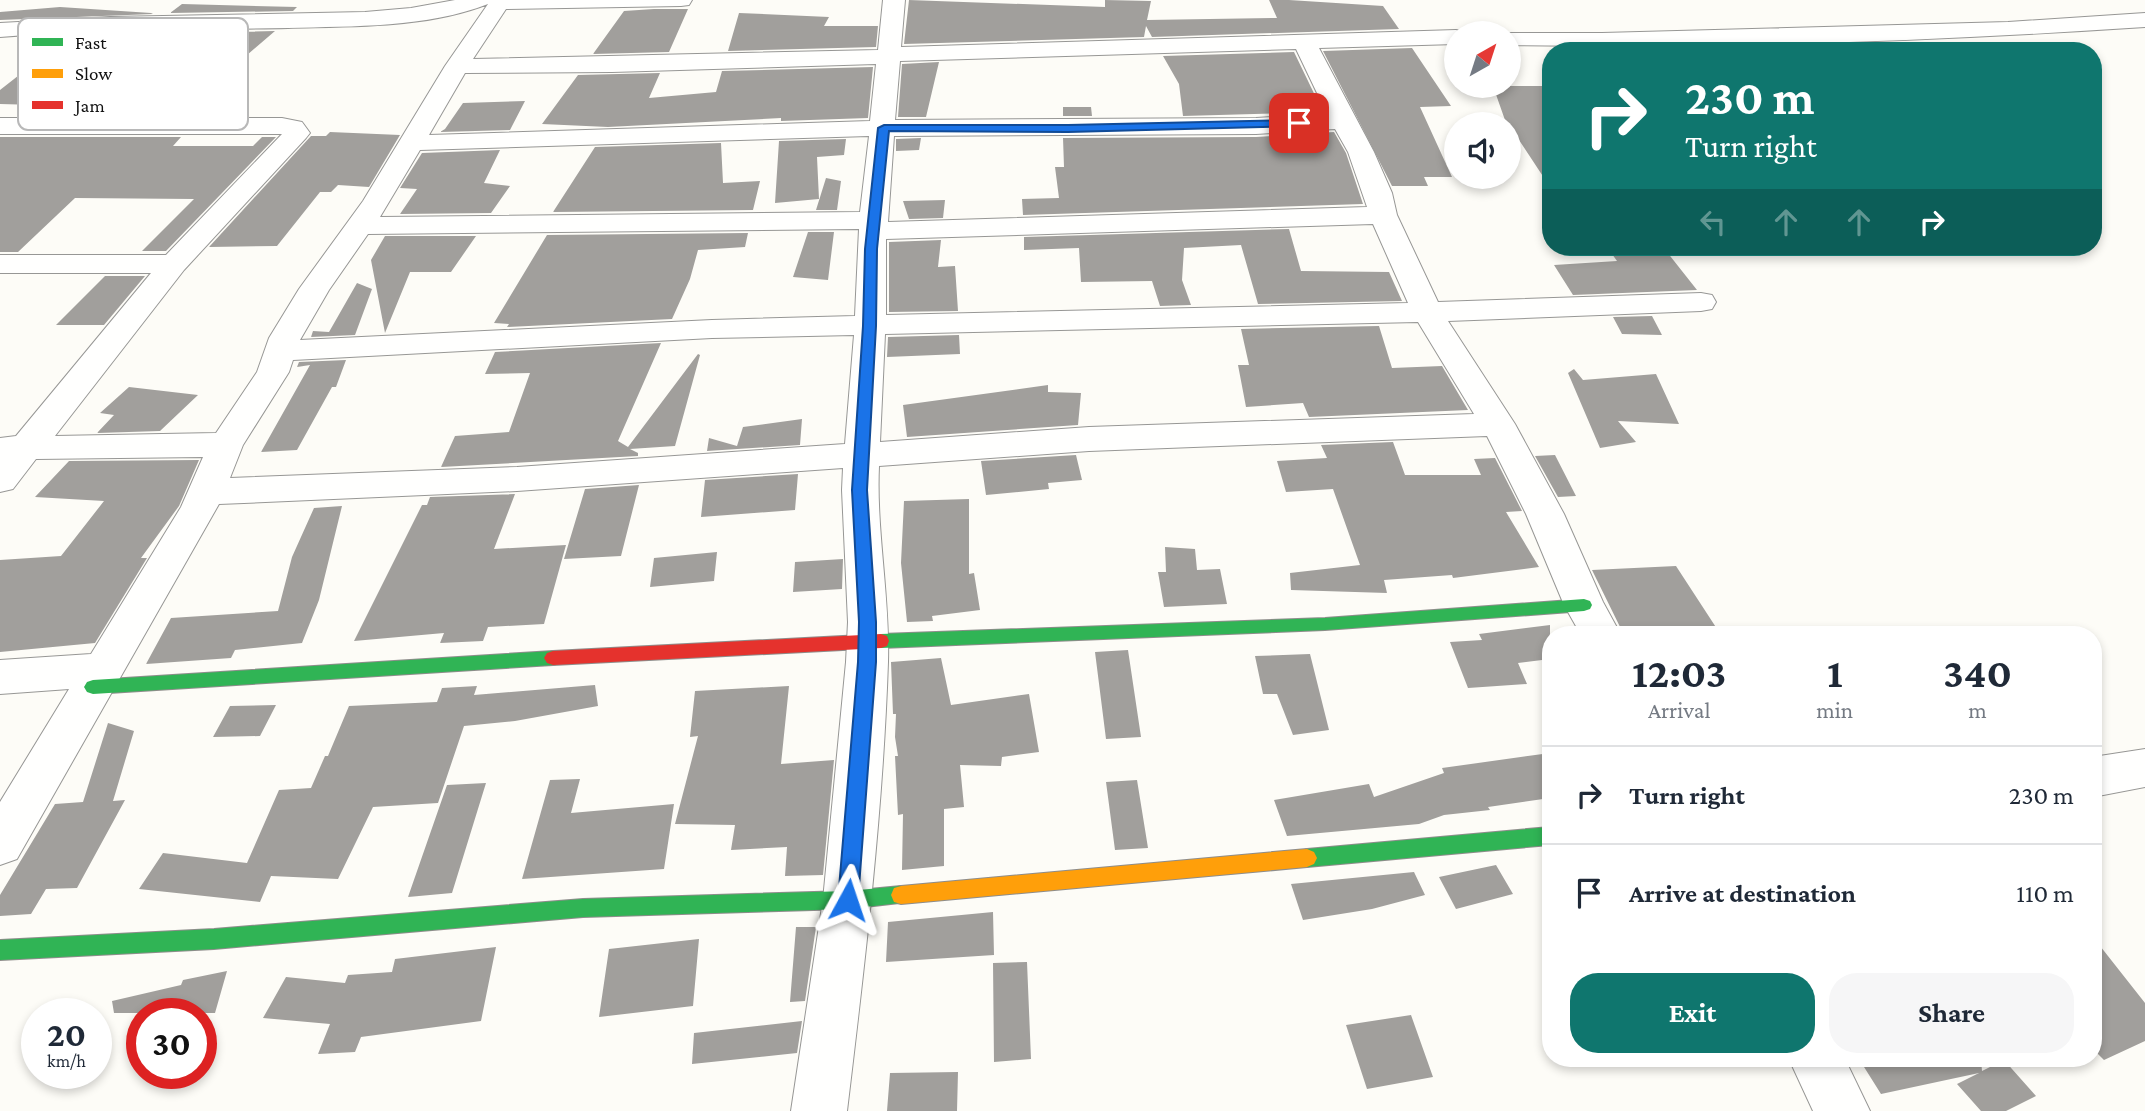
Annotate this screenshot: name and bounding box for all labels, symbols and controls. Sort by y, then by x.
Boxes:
legend [18,18,248,130]
north arrow [1444,21,1521,98]
map controls [1444,21,1521,189]
text: Fast [75,32,107,53]
text: Slow [75,63,112,84]
icon: right [1570,70,1661,161]
text: 230 m [1685,70,1815,125]
pin [1269,93,1329,153]
text: Jam [73,95,105,116]
icon: arrive [1280,104,1318,142]
button: sound [1444,112,1521,189]
text: Turn right [1685,128,1817,164]
icon: left [1694,203,1732,241]
icon: ahead [1767,203,1805,241]
icon: ahead [1840,203,1878,241]
icon: right [1913,203,1951,241]
text: 12:03 [1632,649,1726,696]
text: 1 [1827,649,1843,696]
text: 340 [1943,649,2012,696]
text: Arrival [1648,697,1710,723]
text: min [1816,697,1853,723]
text: m [1968,697,1987,723]
icon: right [1570,776,1608,814]
text: Turn right [1629,781,1745,810]
text: 230 m [2009,781,2074,810]
position arrow [811,863,885,937]
icon: arrive [1570,874,1608,912]
text: Arrive at destination [1629,879,1856,908]
text: 110 m [2016,879,2074,908]
button: Exit [1570,973,1815,1053]
button: Share [1829,973,2074,1053]
speed limit sign: 30 [126,998,217,1089]
text: 20 [47,1015,86,1054]
text: km/h [47,1051,86,1071]

